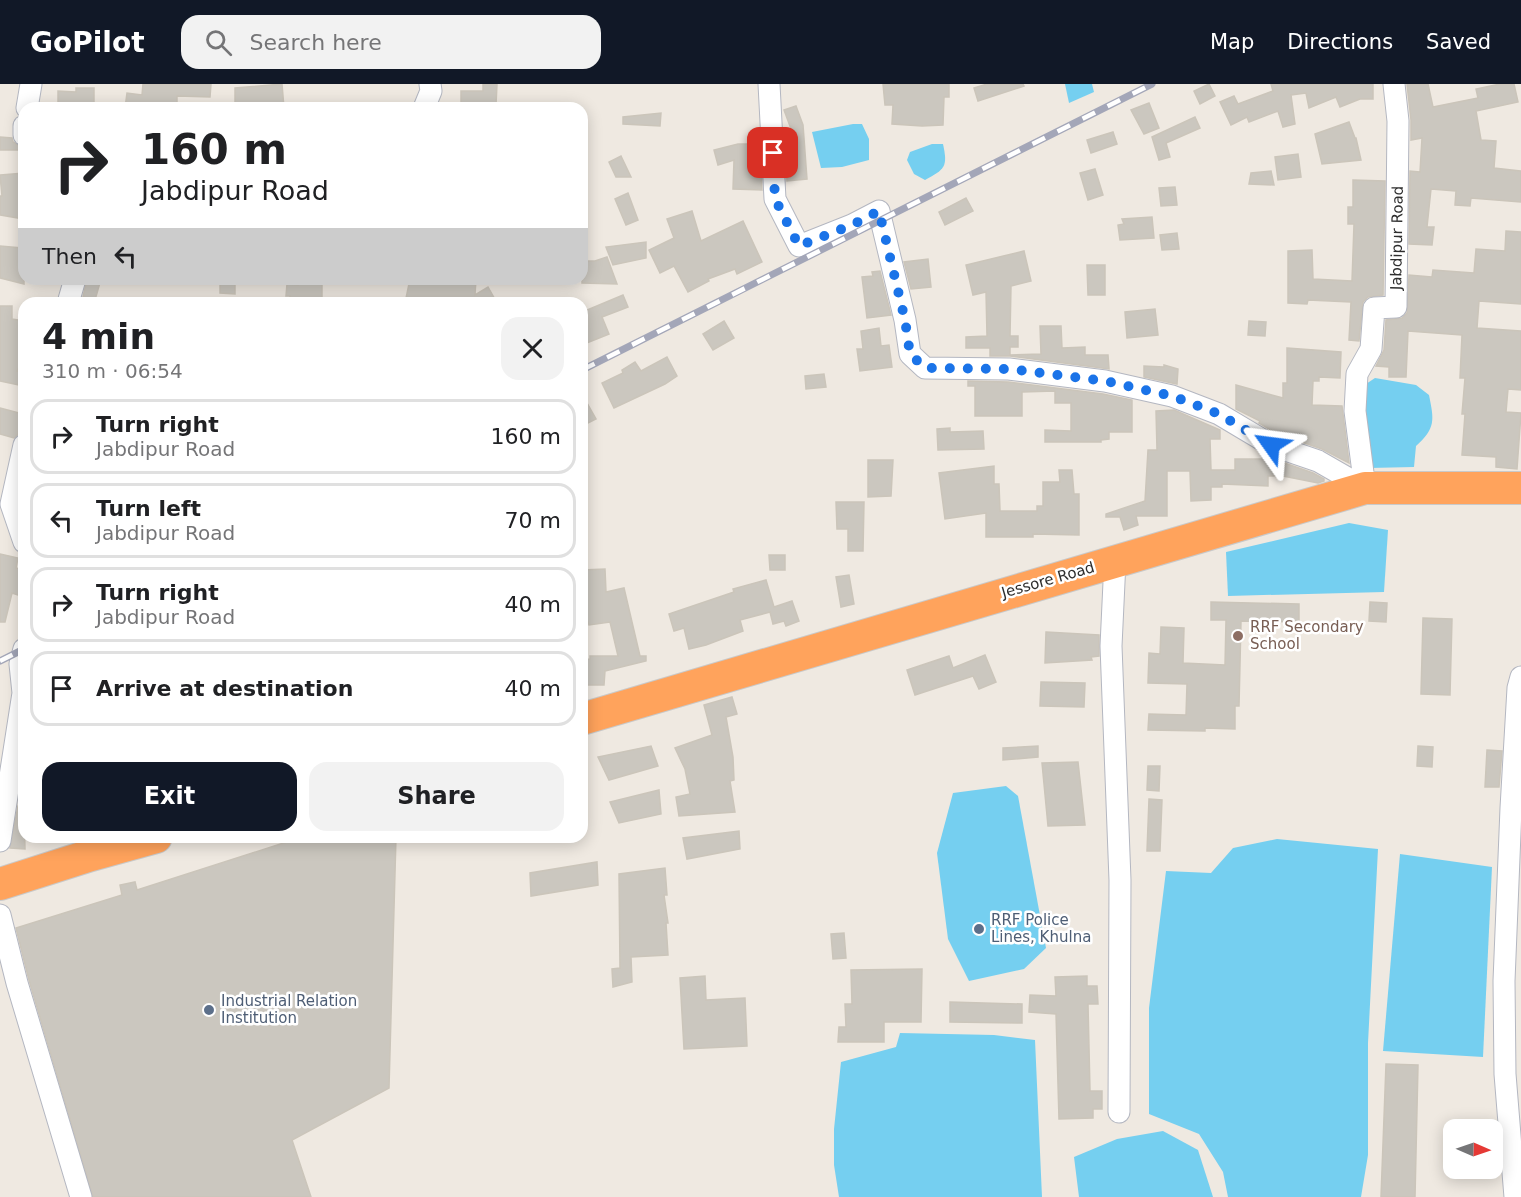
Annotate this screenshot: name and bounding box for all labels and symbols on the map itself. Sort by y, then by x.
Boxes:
pin [747,127,798,178]
street label: Jabdipur Road [1387,186,1407,291]
position arrow [1239,413,1303,477]
street label: Jessore Road [998,558,1097,602]
place label: RRF Secondary School [1250,618,1364,653]
marker: RRF Secondary School [1231,629,1245,643]
place label: RRF Police Lines, Khulna [991,911,1091,946]
marker: RRF Police Lines, Khulna [972,922,986,936]
place label: Industrial Relation Institution [221,992,357,1027]
marker: Industrial Relation Institution [202,1003,216,1017]
north arrow [1443,1119,1503,1179]

